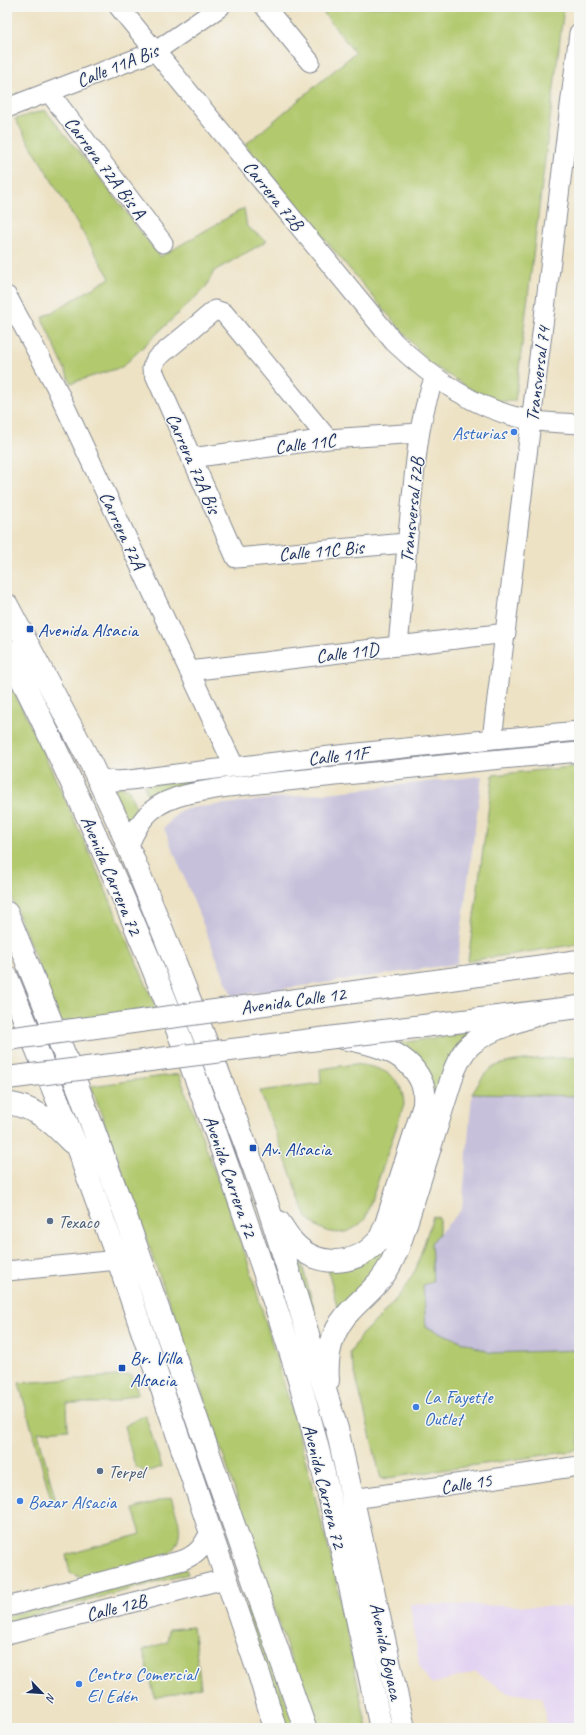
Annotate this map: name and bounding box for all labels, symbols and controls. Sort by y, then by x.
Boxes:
street label: Calle 11A Bis [73,38,164,93]
street label: Carrera 72A Bis A [59,112,152,224]
street label: Carrera 72B [238,156,309,236]
street label: Transversal 74 [520,323,556,423]
street label: Carrera 72A Bis [160,409,227,520]
place label: Asturias [452,421,509,445]
marker: Asturias [509,427,519,437]
street label: Calle 11C [274,428,339,460]
street label: Transversal 72B [395,455,430,564]
street label: Carrera 72A [94,488,151,574]
street label: Calle 11C Bis [278,535,367,567]
place label: Avenida Alsacia [38,618,140,642]
marker: Avenida Alsacia [25,624,35,634]
street label: Calle 11D [315,637,382,669]
street label: Calle 11F [307,740,374,771]
street label: Avenida Carrera 72 [75,812,148,940]
street label: Avenida Calle 12 [239,982,348,1020]
street label: Avenida Carrera 72 [198,1112,263,1242]
place label: Av. Alsacia [261,1137,333,1161]
marker: Av. Alsacia [248,1143,258,1153]
place label: Texaco [58,1210,100,1234]
marker: Texaco [45,1216,55,1226]
place label: Br. Villa Alsacia [130,1346,183,1392]
marker: Br. Villa Alsacia [117,1363,127,1373]
place label: La Fayette Outlet [424,1385,494,1431]
marker: La Fayette Outlet [411,1402,421,1412]
street label: Avenida Carrera 72 [297,1422,351,1552]
place label: Terpel [108,1460,148,1484]
marker: Terpel [95,1466,105,1476]
street label: Calle 15 [439,1468,495,1500]
place label: Bazar Alsacia [28,1490,117,1514]
marker: Bazar Alsacia [15,1496,25,1506]
street label: Calle 12B [84,1589,150,1627]
street label: Avenida Boyaca [364,1600,408,1704]
place label: Centro Comercial El Edén [87,1662,200,1708]
north arrow [22,1673,62,1713]
marker: Centro Comercial El Edén [74,1679,84,1689]
text: N [42,1691,59,1705]

